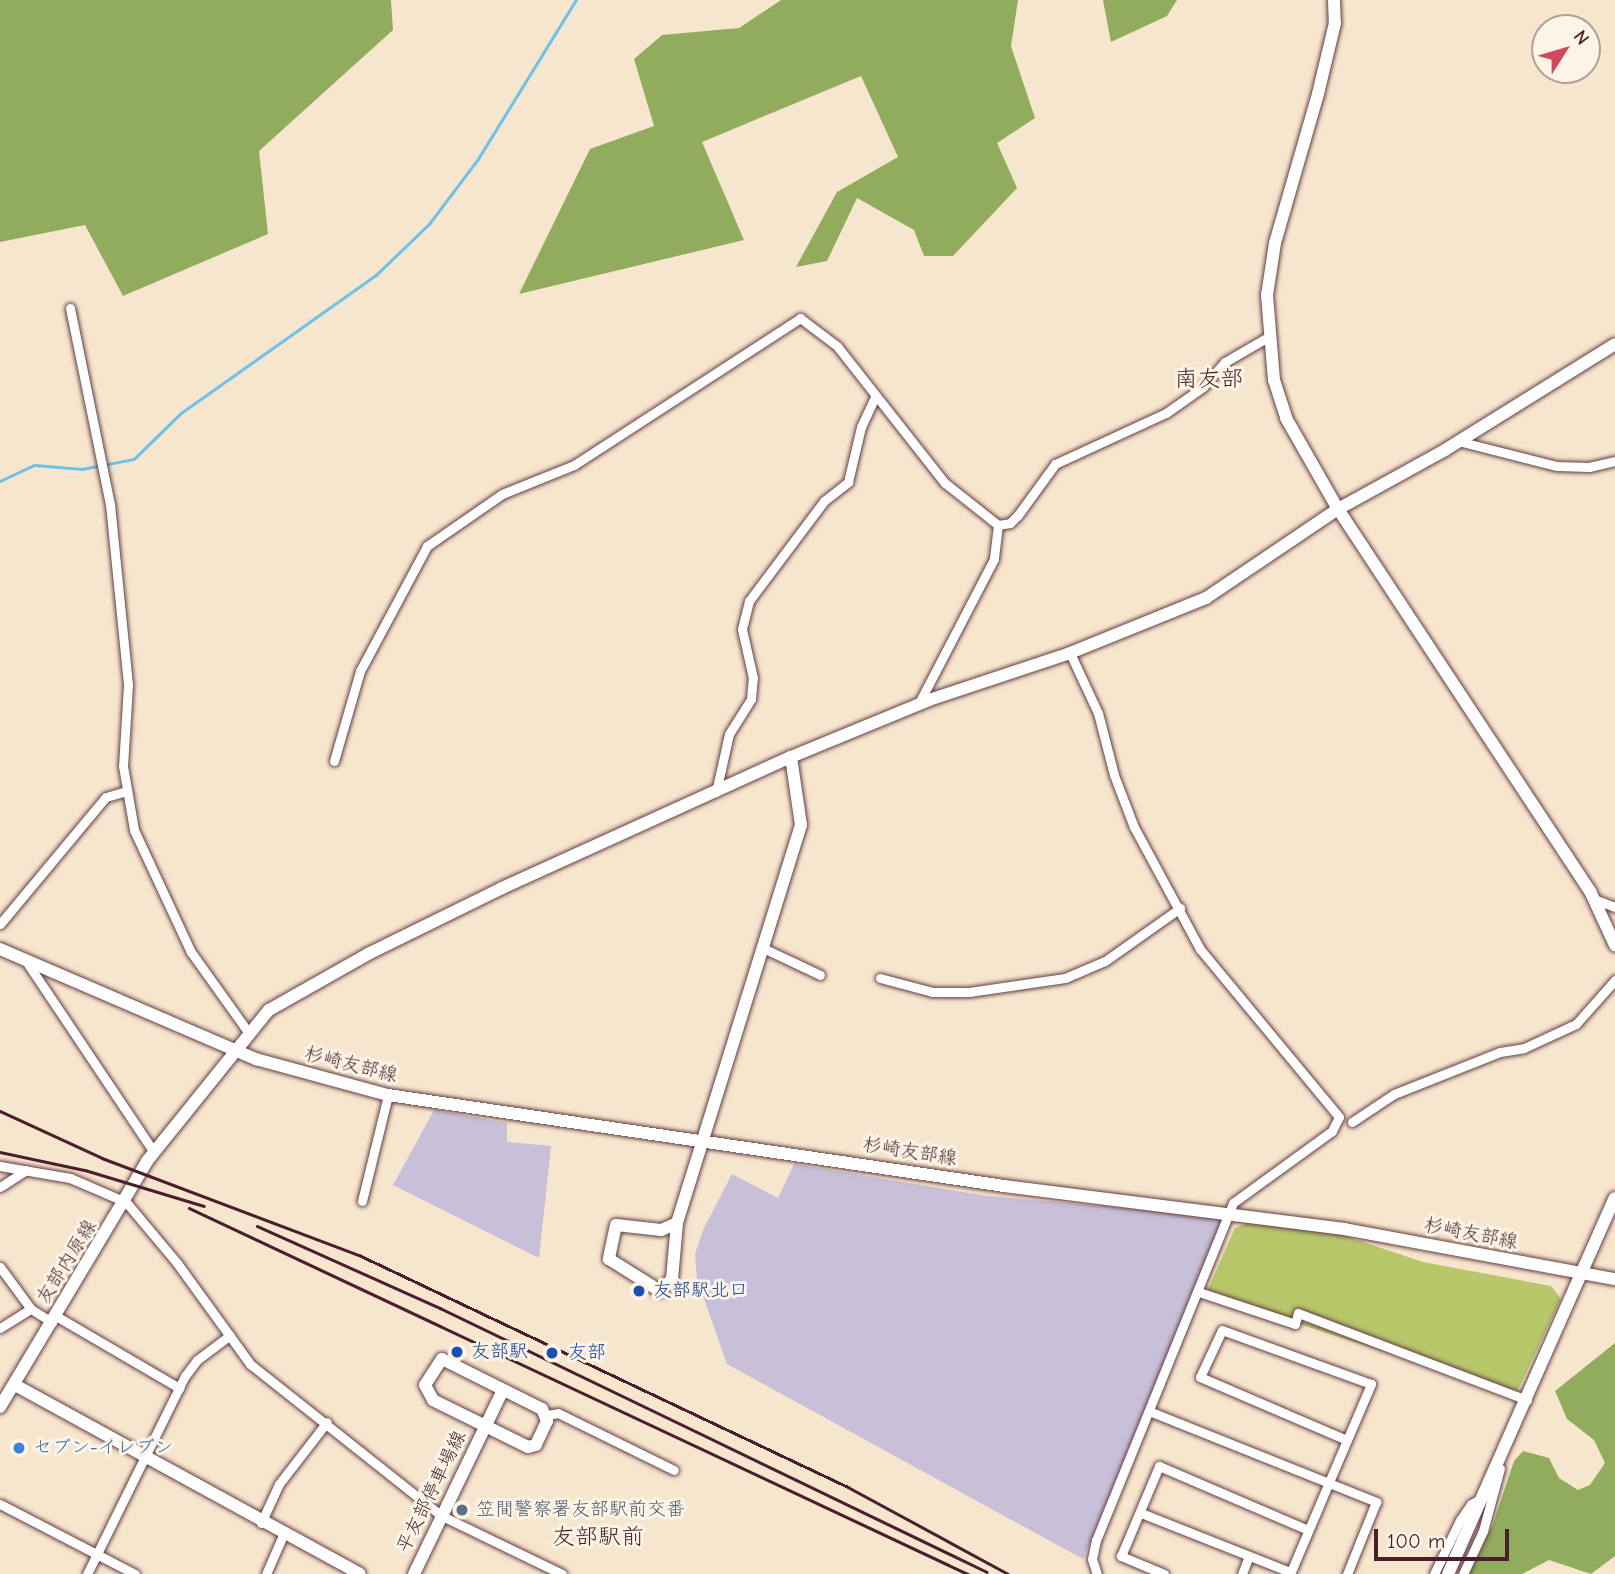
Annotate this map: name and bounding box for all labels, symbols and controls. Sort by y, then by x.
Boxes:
north arrow [1531,14,1601,84]
text: N [1569,26,1594,49]
district label: 南友部 [1175,365,1243,393]
street label: 杉崎友部線 [302,1042,400,1088]
street label: 杉崎友部線 [861,1133,959,1171]
street label: 杉崎友部線 [1422,1214,1520,1254]
street label: 友部内原線 [32,1216,102,1308]
place label: 友部駅北口 [653,1280,748,1302]
marker: 友部駅北口 [631,1283,647,1299]
place label: 友部駅 [471,1341,528,1363]
place label: 友部 [568,1342,606,1364]
marker: 友部 [542,1343,562,1363]
marker: 友部駅 [449,1344,465,1360]
street label: 平友部停車場線 [393,1427,471,1557]
place label: セブン-イレブン [33,1437,174,1459]
marker: セブン-イレブン [11,1440,27,1456]
place label: 笠間警察署友部駅前交番 [476,1499,685,1521]
marker: 笠間警察署友部駅前交番 [454,1502,470,1518]
scale bar [1377,1514,1512,1558]
district label: 友部駅前 [552,1523,644,1551]
text: 100 m [1387,1529,1445,1553]

